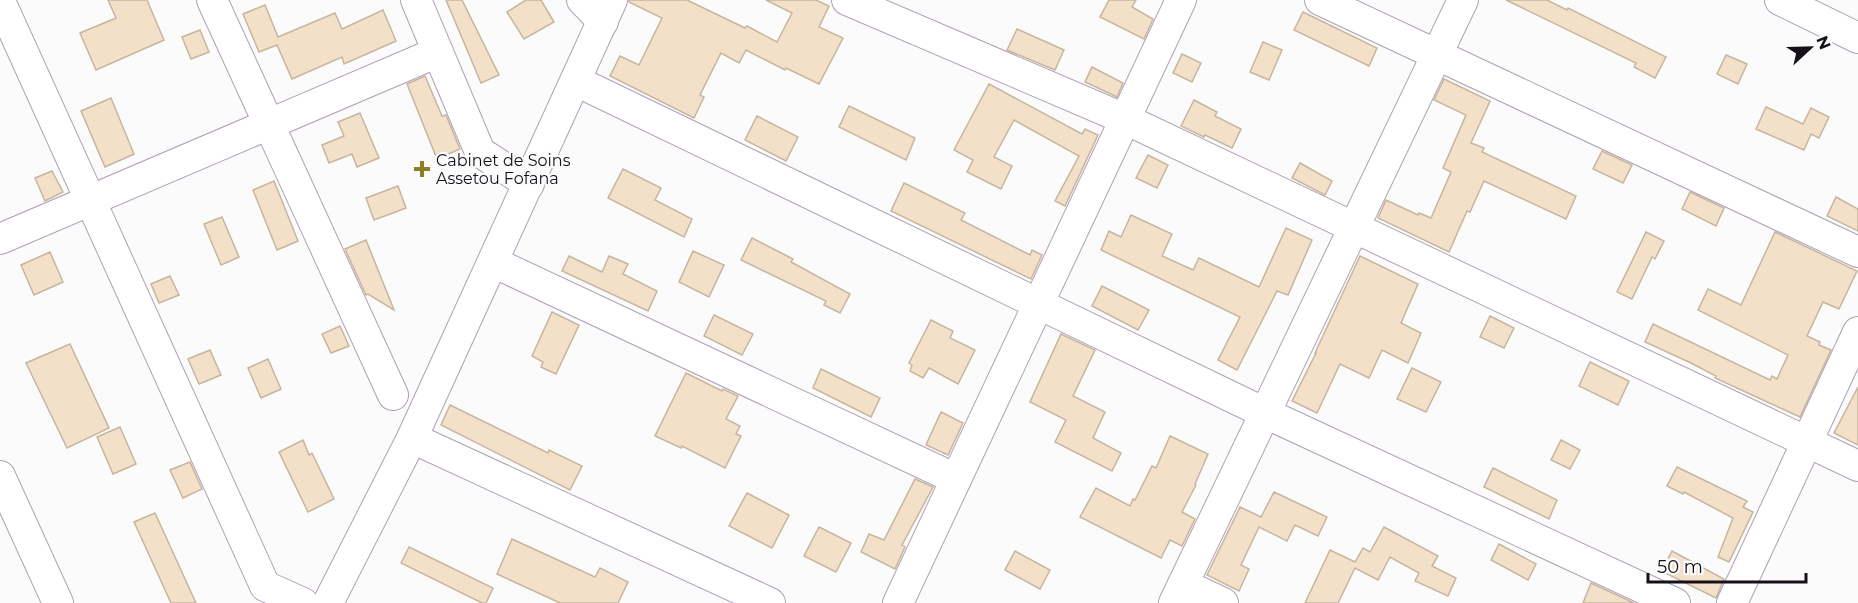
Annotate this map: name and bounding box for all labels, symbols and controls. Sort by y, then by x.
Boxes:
north arrow [1780,18,1840,78]
text: N [1812,33,1835,52]
place label: Cabinet de Soins Assetou Fofana [436,151,571,188]
marker: Cabinet de Soins Assetou Fofana [413,160,431,178]
scale bar [1648,546,1806,584]
text: 50 m [1657,556,1703,578]

